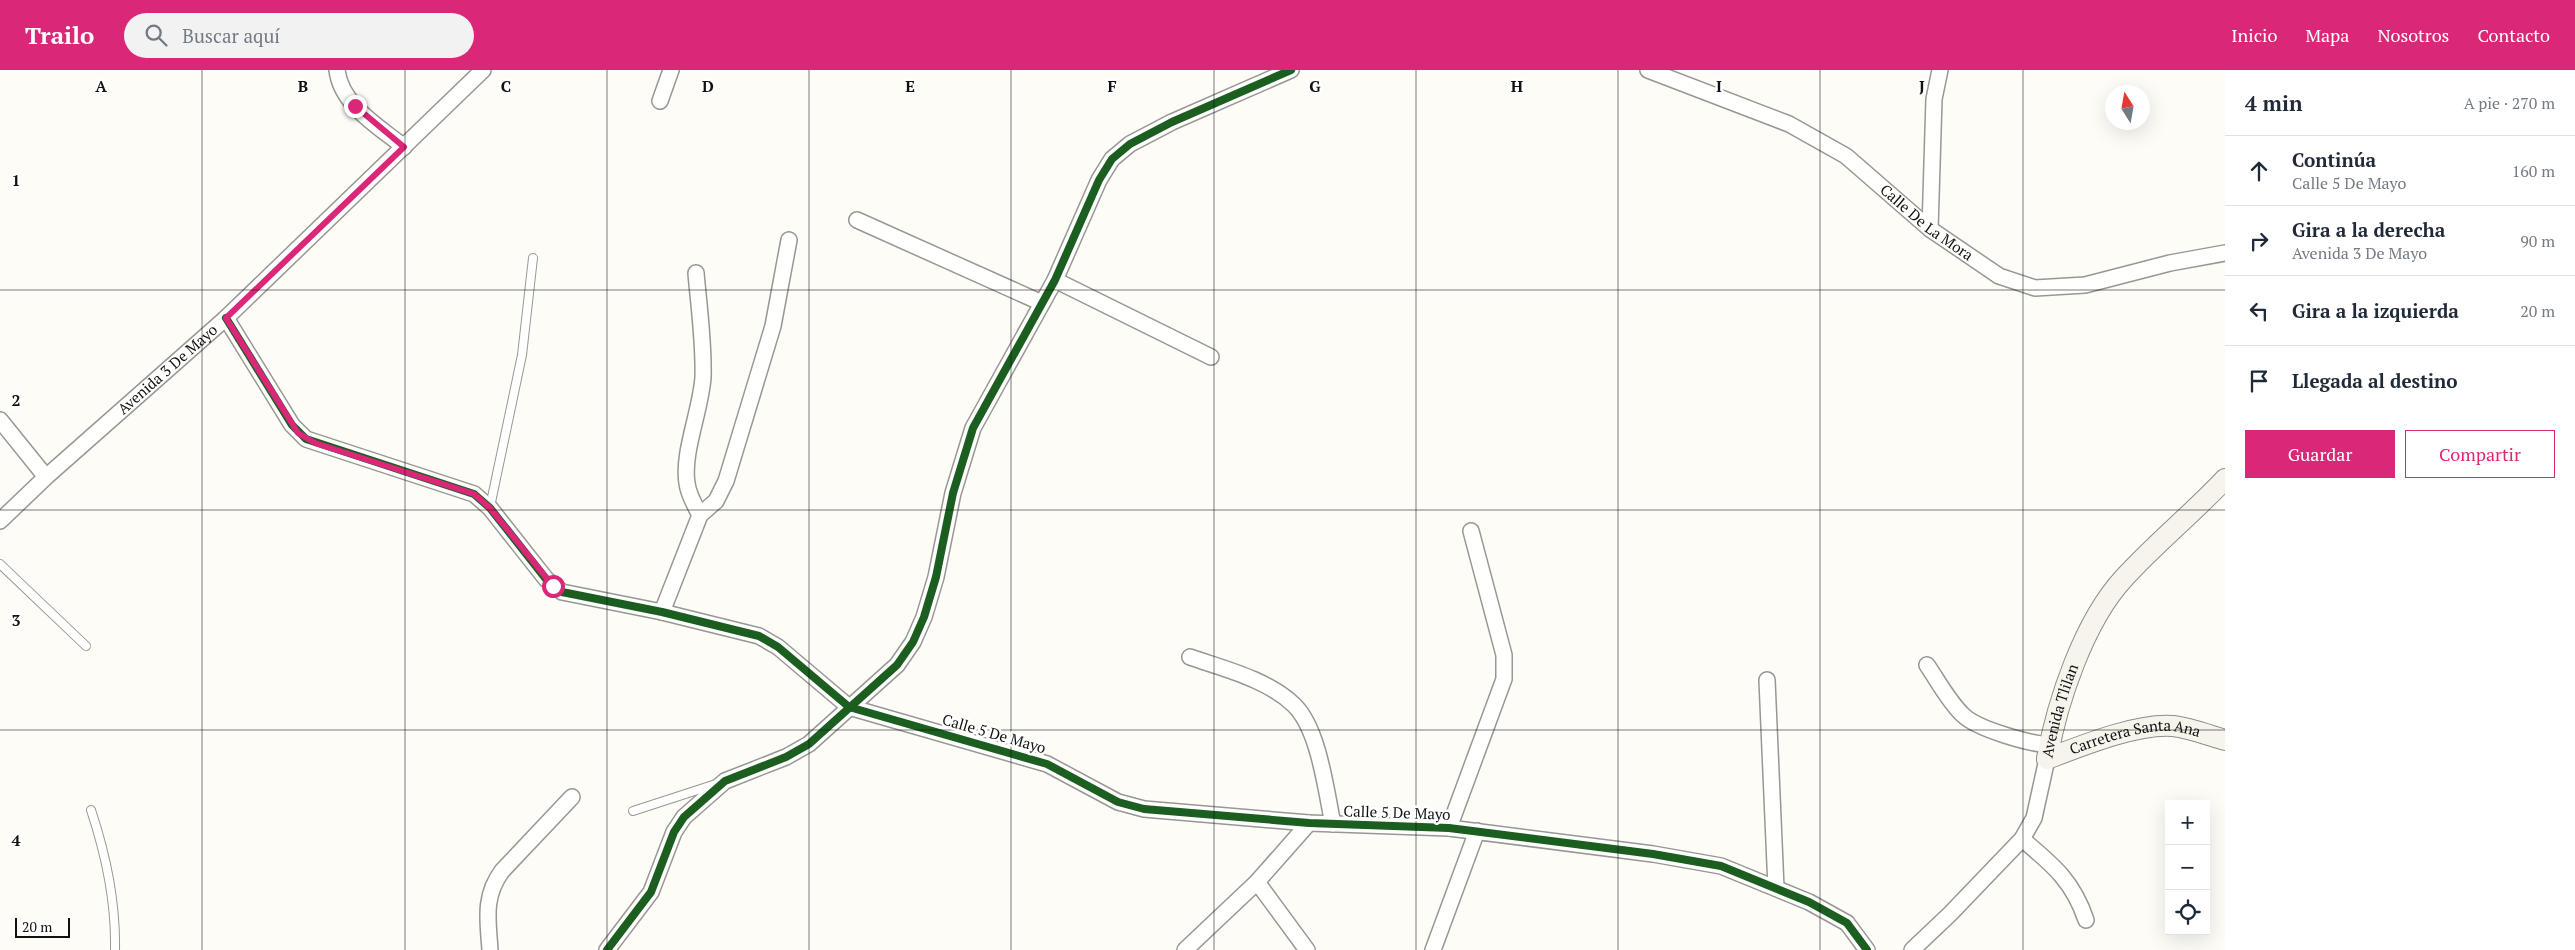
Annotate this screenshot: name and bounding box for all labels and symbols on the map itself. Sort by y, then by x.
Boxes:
text: A [95,75,107,97]
text: B [298,75,308,97]
text: C [501,75,511,97]
text: D [702,75,714,97]
text: E [905,75,915,97]
text: F [1107,75,1117,97]
text: G [1309,75,1321,97]
text: H [1511,75,1523,97]
text: I [1716,75,1722,97]
text: J [1919,75,1925,97]
north arrow [2105,85,2150,130]
route end [344,95,367,118]
text: 1 [11,169,21,191]
street label: Calle De La Mora [1876,179,1978,265]
street label: Avenida 3 De Mayo [113,319,221,418]
text: 2 [11,389,21,411]
route start [542,575,565,598]
text: 3 [11,609,21,631]
street label: Avenida Tlilan [2036,661,2082,759]
street label: Calle 5 De Mayo [940,709,1049,757]
street label: Carretera Santa Ana [2066,715,2204,759]
street label: Calle 5 De Mayo [1343,800,1451,824]
text: 4 [11,829,21,851]
scale bar [15,915,70,938]

